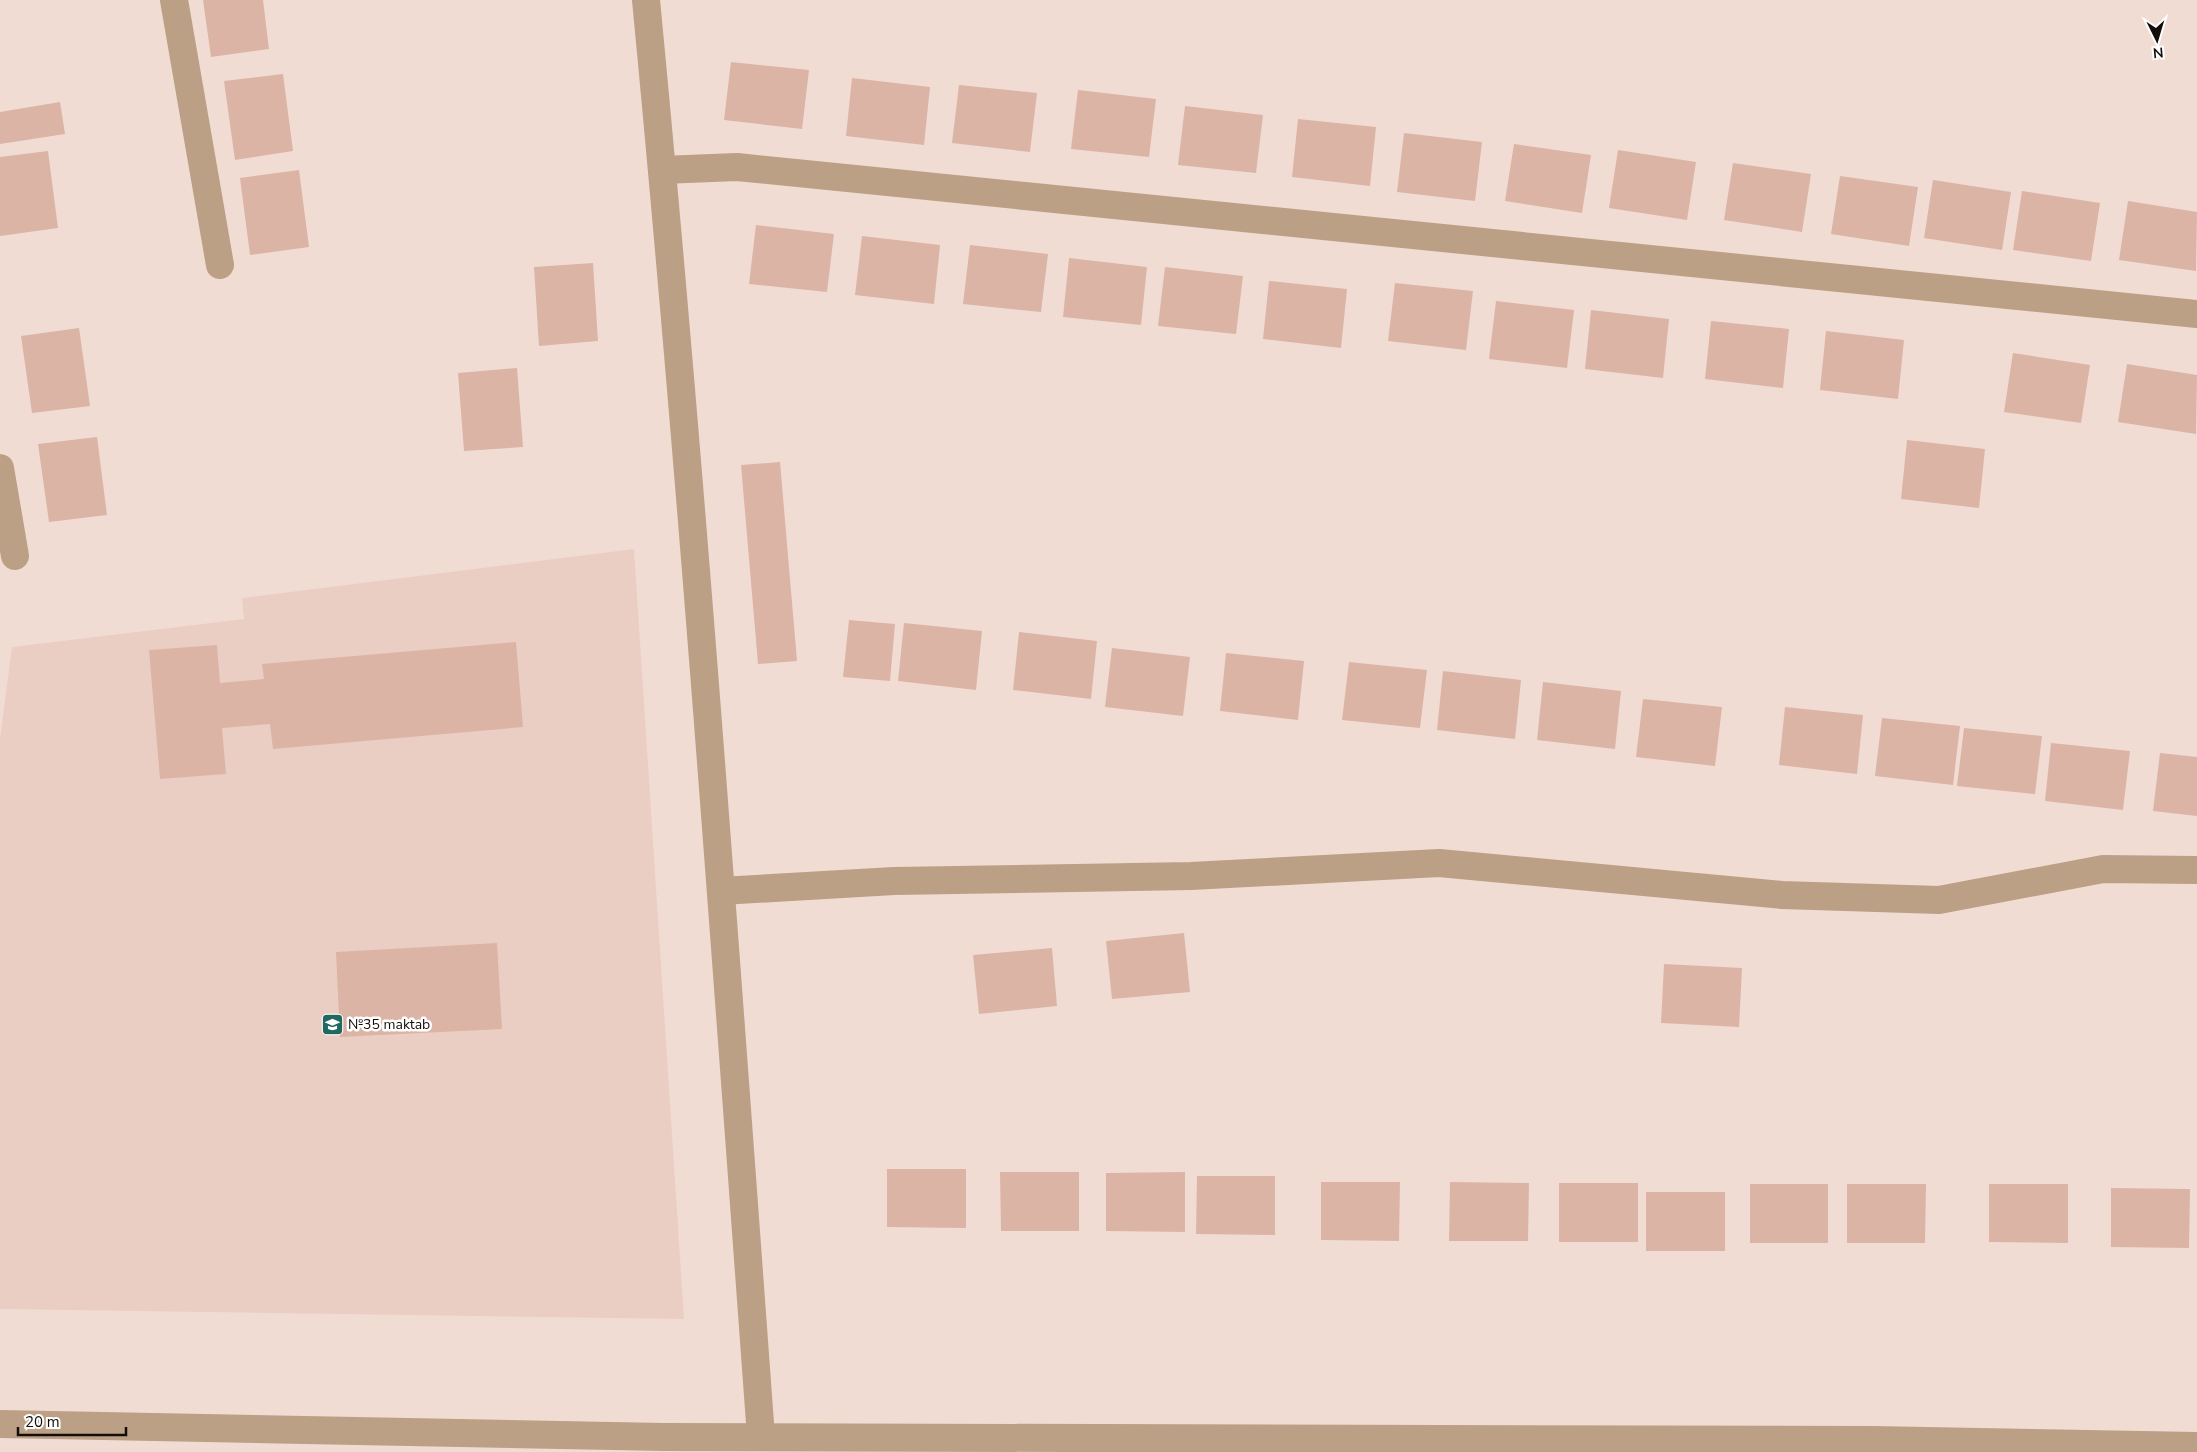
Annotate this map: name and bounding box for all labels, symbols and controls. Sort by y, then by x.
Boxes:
north arrow [2132,15,2182,65]
text: N [2152,43,2164,62]
school or university icon: №35 maktab [320,1012,344,1036]
place label: №35 maktab [348,1015,430,1034]
scale bar [18,1404,125,1436]
text: 20 m [25,1412,60,1432]

